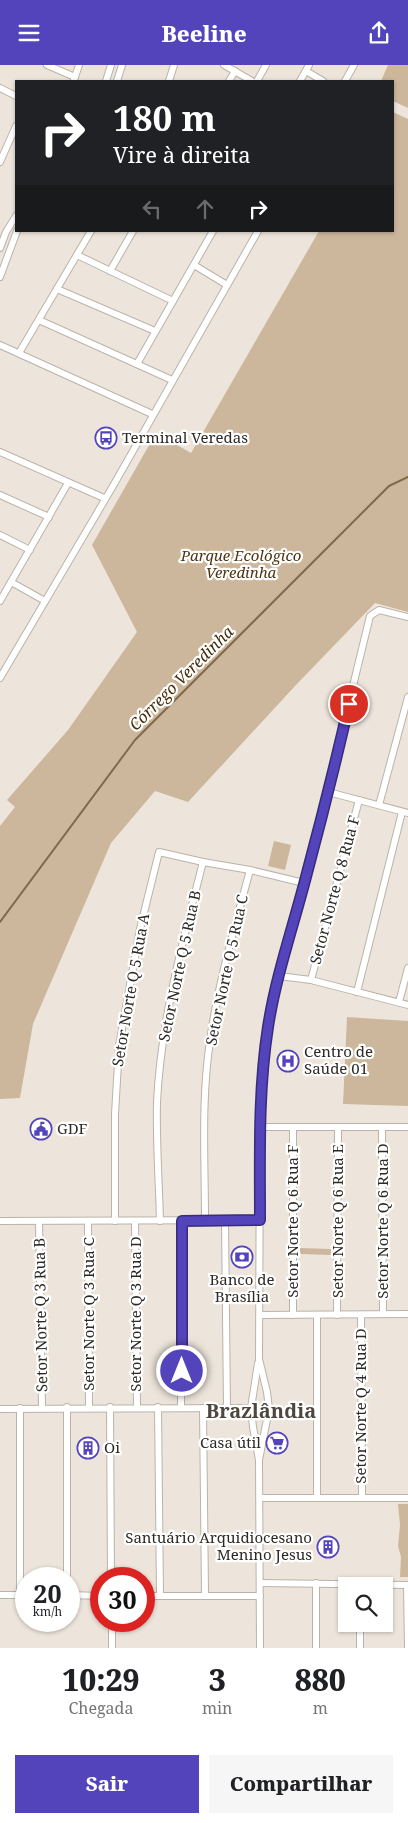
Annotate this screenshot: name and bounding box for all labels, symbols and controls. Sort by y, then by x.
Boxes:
text: Beeline [161,18,247,48]
icon: menu [15,19,43,47]
icon: share [365,19,393,47]
text: 180 m [113,94,216,141]
icon: right [30,100,95,165]
text: Vire à direita [113,139,251,169]
icon: left [138,195,166,223]
icon: ahead [191,195,219,223]
icon: right [244,195,272,223]
bus stop icon: Terminal Veredas [94,426,118,450]
place label: Terminal Veredas [122,427,248,447]
park label: Parque Ecológico Veredinha [180,545,301,582]
water label: Córrego Veredinha [124,620,239,735]
pin [328,683,370,725]
icon: arrive [335,690,363,718]
street label: Setor Norte Q 8 Rua F [305,813,364,966]
street label: Setor Norte Q 5 Rua B [153,888,205,1043]
street label: Setor Norte Q 5 Rua C [200,893,252,1047]
street label: Setor Norte Q 5 Rua A [107,911,153,1068]
place label: Centro de Saúde 01 [304,1041,373,1078]
hospital icon: Centro de Saúde 01 [276,1049,300,1073]
public building icon: GDF [29,1117,53,1141]
place label: GDF [57,1118,88,1138]
street label: Setor Norte Q 6 Rua D [372,1143,392,1299]
street label: Setor Norte Q 6 Rua F [282,1144,302,1298]
street label: Setor Norte Q 6 Rua E [327,1144,347,1298]
street label: Setor Norte Q 3 Rua D [125,1236,145,1392]
street label: Setor Norte Q 3 Rua C [78,1237,98,1391]
street label: Setor Norte Q 3 Rua B [29,1238,51,1392]
bank icon: Banco de Brasília [230,1245,254,1269]
place label: Banco de Brasília [209,1269,275,1306]
street label: Setor Norte Q 4 Rua D [350,1328,370,1484]
position arrow [155,1344,207,1396]
district label: Brazlândia [206,1397,316,1424]
supermarket icon: Casa útil [265,1431,289,1455]
place label: Casa útil [200,1432,261,1452]
building icon: Oi [76,1436,100,1460]
place label: Oi [104,1437,120,1457]
place label: Santuário Arquidiocesano Menino Jesus [125,1527,312,1564]
building icon: Santuário Arquidiocesano Menino Jesus [316,1535,340,1559]
speed limit sign: 30 [90,1567,155,1632]
text: 20 [33,1576,62,1610]
map controls [338,1577,393,1632]
button: search [338,1577,393,1632]
text: km/h [33,1603,62,1620]
text: 10:29 [62,1659,140,1700]
text: 3 [209,1659,226,1700]
text: 880 [295,1659,346,1700]
text: Chegada [68,1697,133,1719]
text: min [202,1697,232,1719]
text: m [313,1697,328,1719]
button: Sair [15,1755,199,1813]
button: Compartilhar [209,1755,393,1813]

